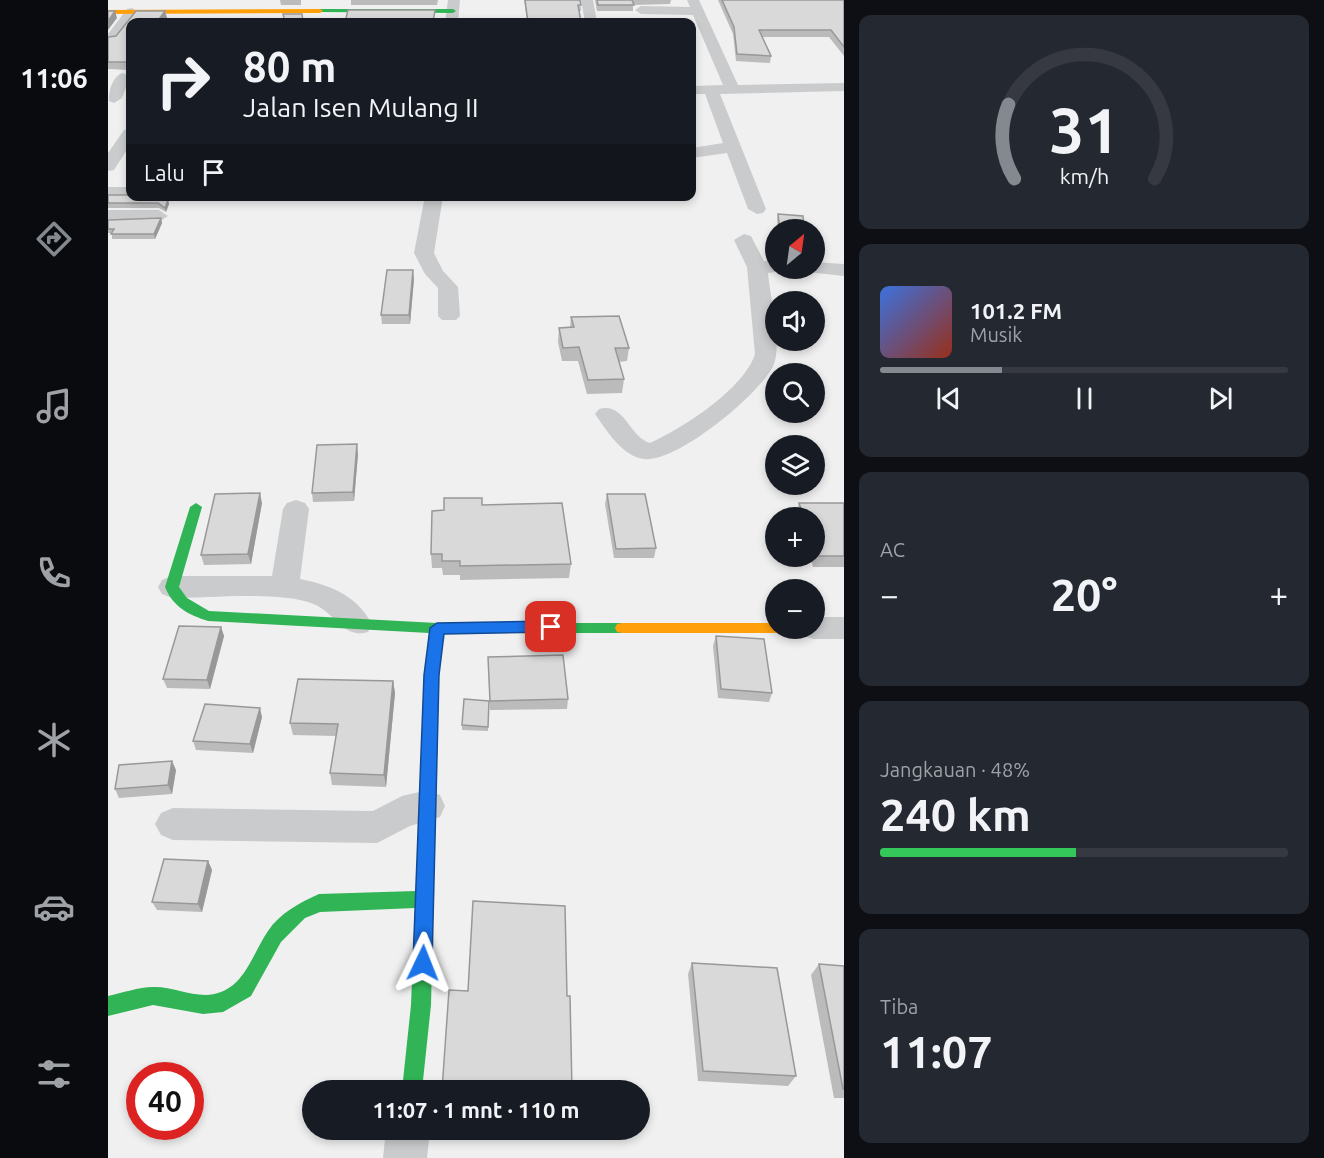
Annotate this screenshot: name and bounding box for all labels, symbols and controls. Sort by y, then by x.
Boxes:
icon: right [144,42,222,120]
text: 80 m [243,43,337,90]
text: 11:06 [20,63,88,93]
text: Jalan Isen Mulang II [243,92,479,122]
text: 31 [1049,95,1119,165]
icon: arrive [197,156,230,189]
text: Lalu [144,160,185,185]
text: km/h [1059,164,1109,188]
icon: directions [33,218,75,260]
north arrow [765,219,825,279]
map controls [765,219,825,639]
button: sound [765,291,825,351]
text: 101.2 FM [970,298,1062,323]
text: Musik [970,323,1022,346]
button: search [765,363,825,423]
icon: previous [932,382,965,415]
icon: pause [1068,382,1101,415]
icon: next [1204,382,1237,415]
icon: music [33,385,75,427]
button: layers [765,435,825,495]
button: + [765,507,825,567]
text: AC [880,538,905,561]
icon: phone [33,552,75,594]
text: 20° [1051,569,1117,620]
text: − [880,576,899,613]
text: + [1269,576,1288,613]
button: − [765,579,825,639]
pin [525,601,576,652]
icon: arrive [534,610,567,643]
icon: climate [33,719,75,761]
text: Jangkauan · 48% [880,758,1030,781]
text: 240 km [880,789,1031,840]
icon: car [33,886,75,928]
position arrow [391,931,455,995]
text: Tiba [880,995,918,1018]
text: 11:07 [880,1026,993,1077]
icon: filters [33,1053,75,1095]
speed limit sign: 40 [126,1062,204,1140]
text: 11:07 · 1 mnt · 110 m [372,1097,580,1122]

